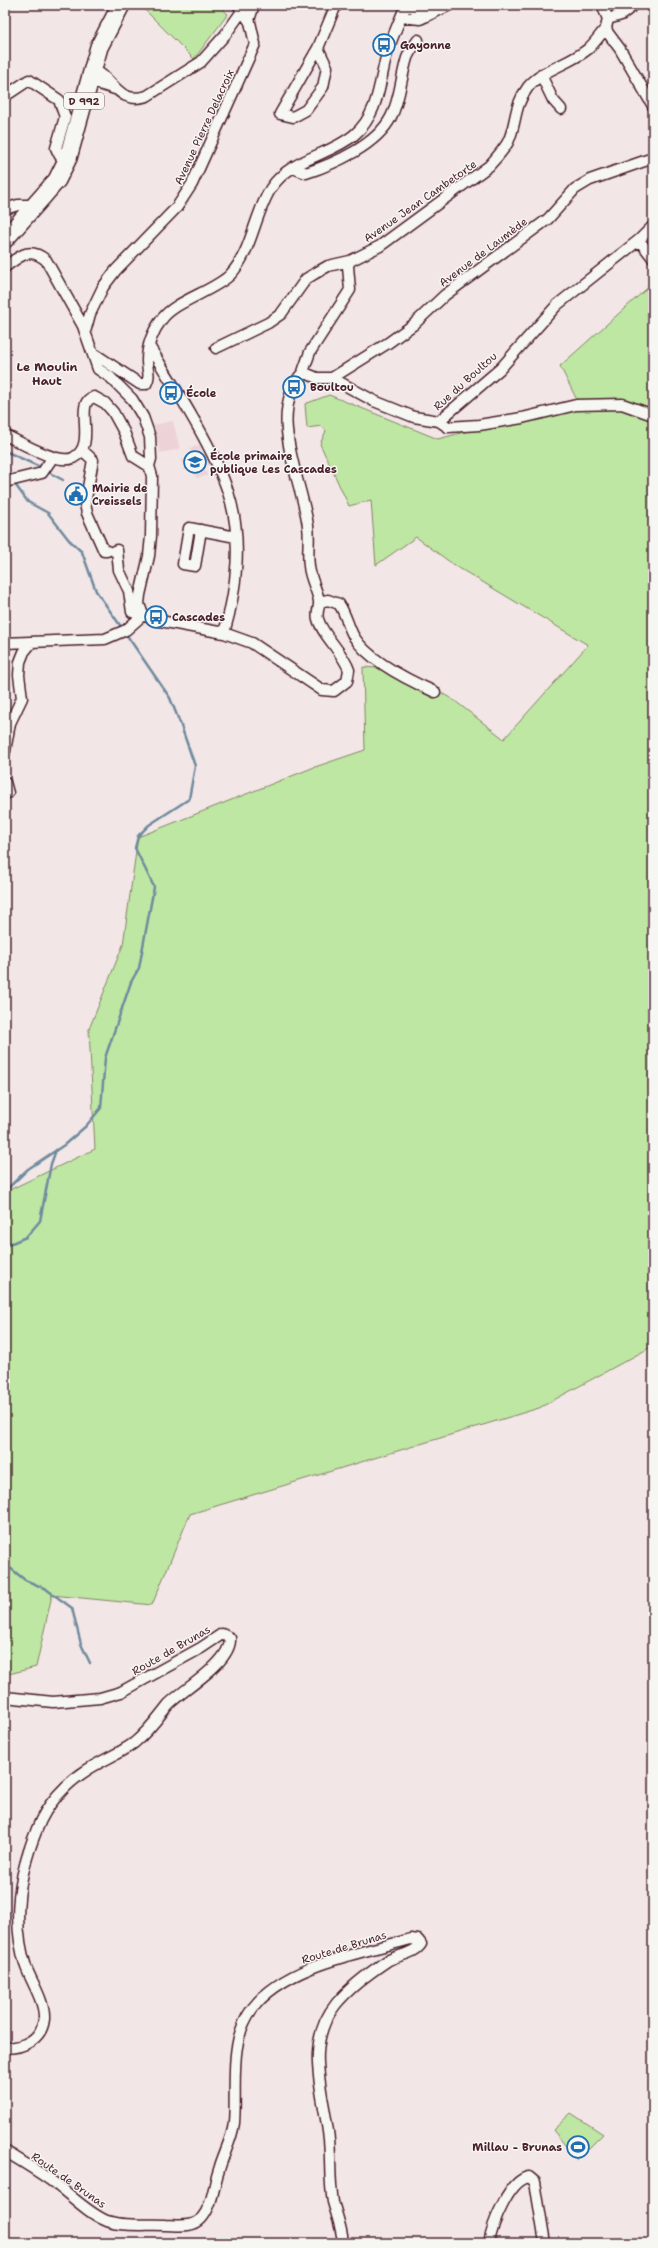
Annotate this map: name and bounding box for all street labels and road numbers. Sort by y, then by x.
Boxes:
street label: Avenue Pierre Delacroix [171,67,238,187]
road number: D 992 [64,93,104,109]
street label: Avenue Jean Cambetorte [361,157,480,246]
street label: Avenue de Laumède [436,214,531,291]
street label: Rue du Boultou [430,349,500,414]
street label: Route de Brunas [129,1622,213,1679]
street label: Route de Brunas [300,1927,388,1968]
street label: Route de Brunas [28,2149,109,2212]

